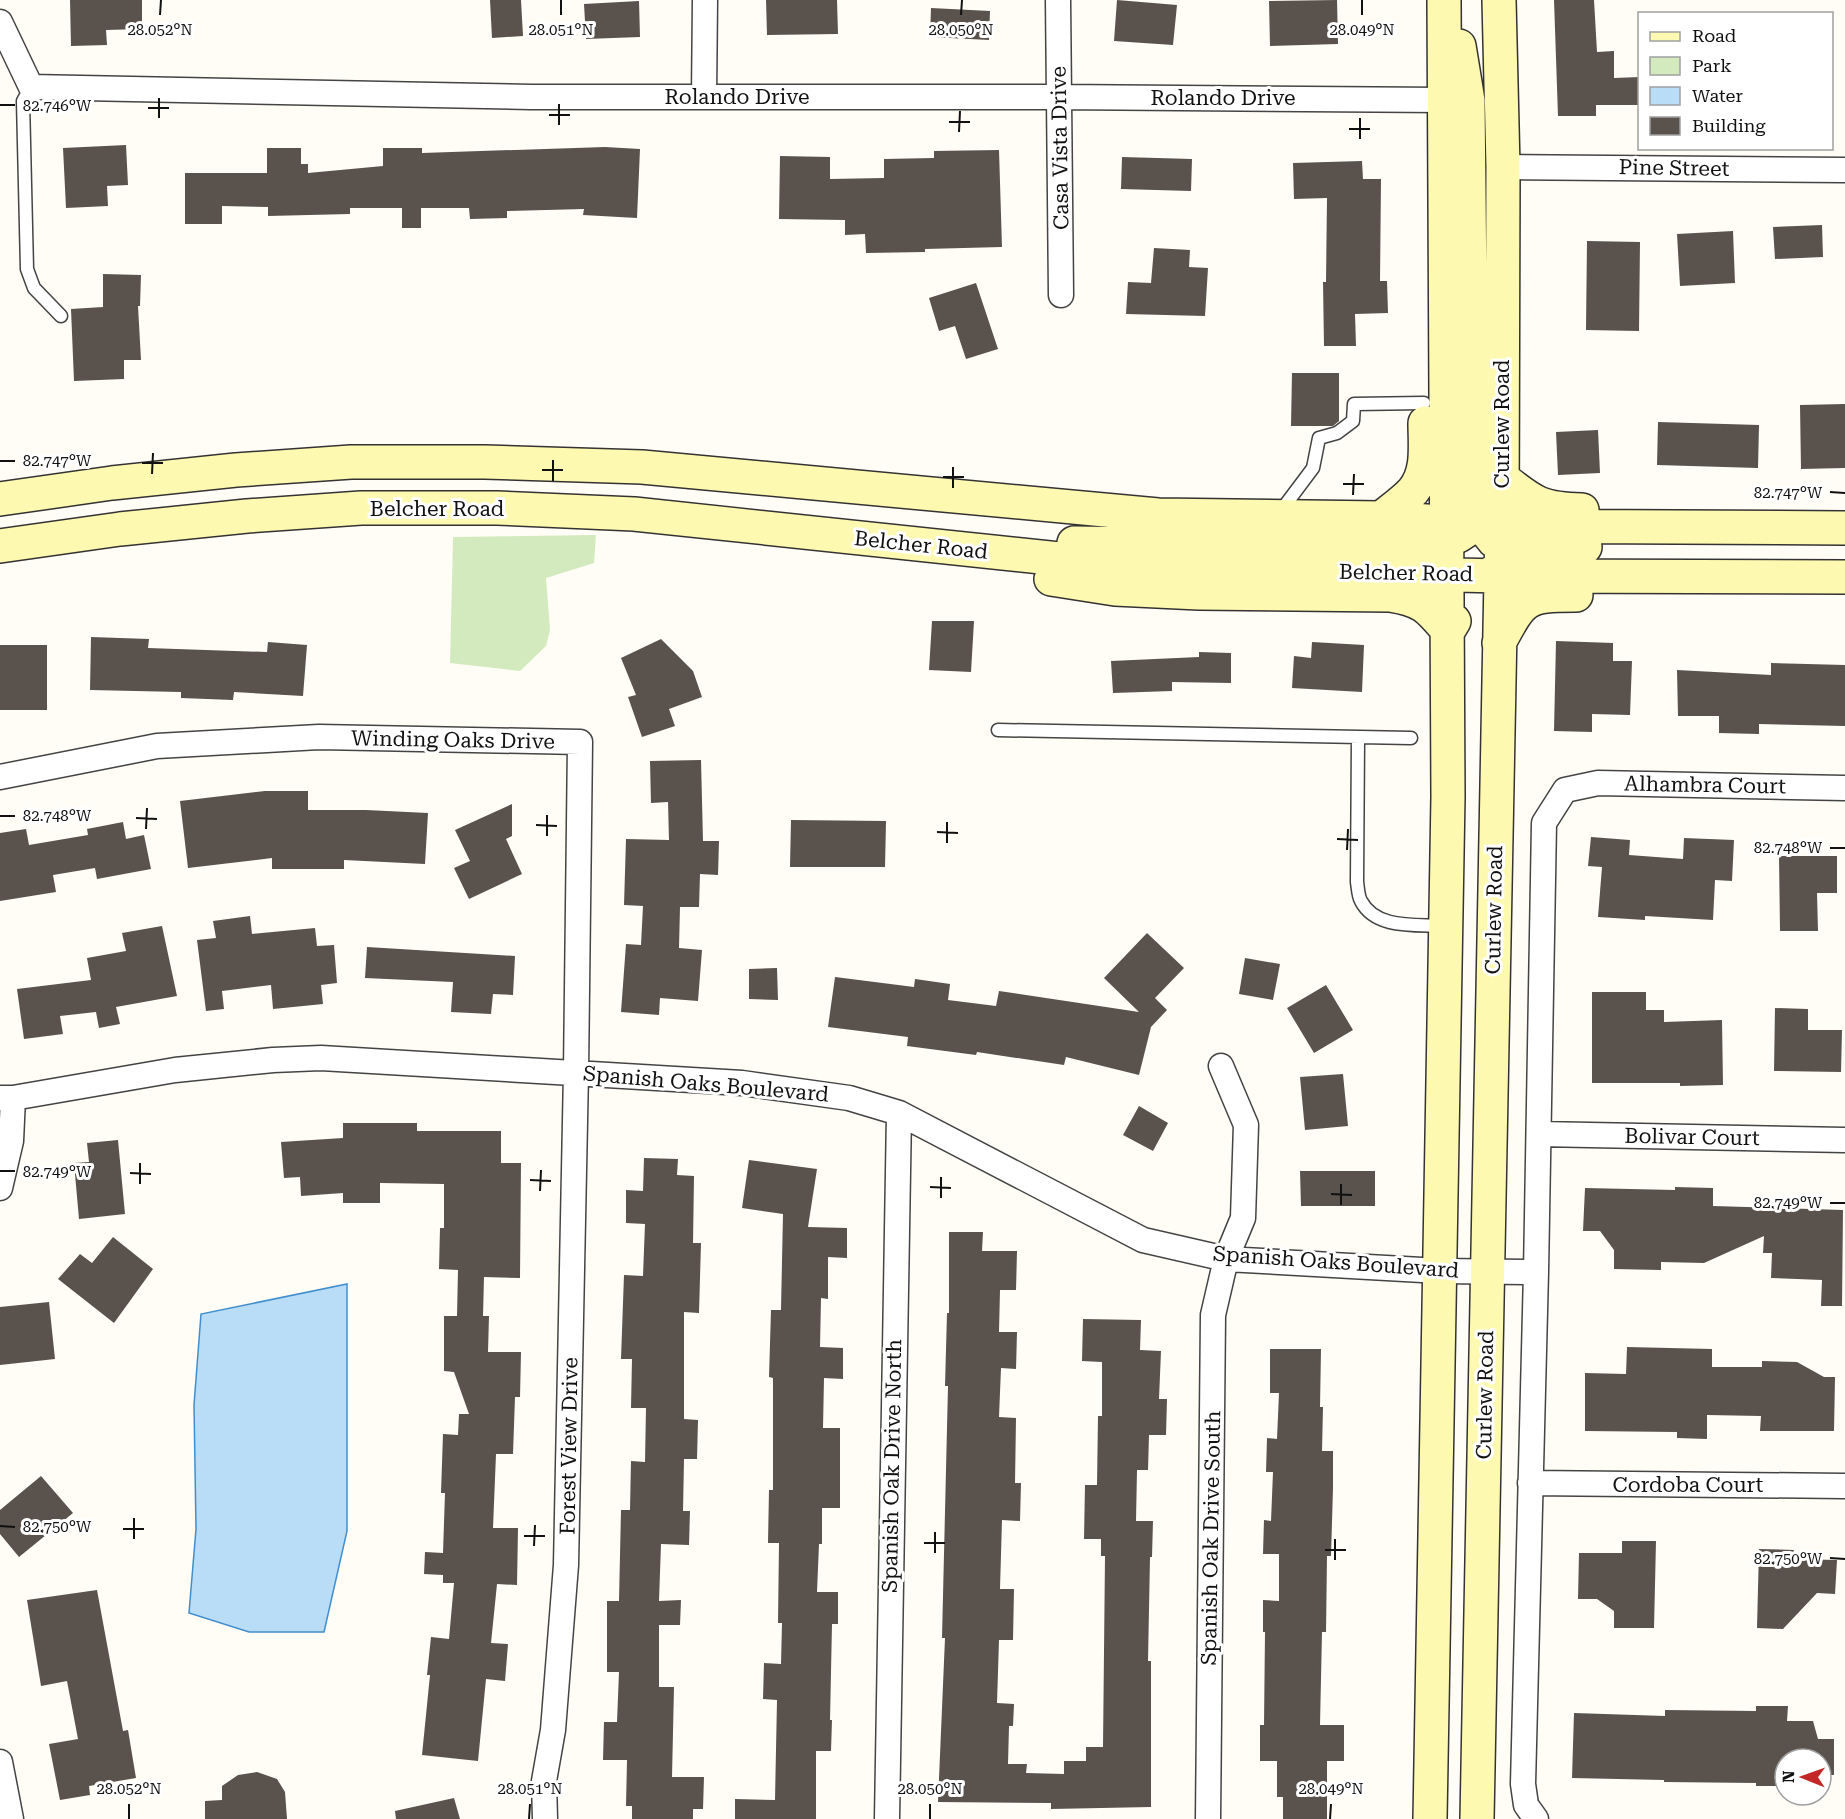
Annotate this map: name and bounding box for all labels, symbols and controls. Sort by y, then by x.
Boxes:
legend [1638,12,1833,150]
text: 28.052°N [127,21,193,39]
text: 28.051°N [528,21,594,39]
text: 28.050°N [928,21,994,39]
text: 28.049°N [1329,21,1395,39]
text: Road [1692,25,1737,46]
text: Park [1692,55,1732,76]
street label: Casa Vista Drive [1047,66,1073,230]
street label: Rolando Drive [664,85,810,109]
text: Water [1692,85,1743,106]
street label: Rolando Drive [1150,86,1296,110]
text: 82.746°W [23,97,92,115]
text: Building [1692,115,1766,136]
street label: Pine Street [1618,155,1730,181]
street label: Curlew Road [1490,359,1514,488]
text: 82.747°W [23,452,92,470]
text: 82.747°W [1754,484,1823,502]
street label: Belcher Road [370,497,505,521]
street label: Belcher Road [853,526,990,564]
street label: Belcher Road [1339,560,1474,586]
street label: Winding Oaks Drive [351,726,555,754]
street label: Alhambra Court [1624,772,1786,798]
text: 82.748°W [23,807,92,825]
text: 82.748°W [1754,839,1823,857]
street label: Curlew Road [1481,845,1507,975]
street label: Spanish Oaks Boulevard [582,1061,830,1107]
street label: Bolivar Court [1624,1124,1760,1150]
text: 82.749°W [23,1163,92,1181]
text: 82.749°W [1754,1194,1823,1212]
street label: Spanish Oaks Boulevard [1212,1241,1460,1283]
street label: Curlew Road [1472,1330,1498,1460]
street label: Spanish Oak Drive North [878,1338,906,1593]
street label: Forest View Drive [555,1357,583,1535]
street label: Spanish Oak Drive South [1197,1410,1225,1666]
street label: Cordoba Court [1613,1473,1764,1497]
text: 82.750°W [23,1518,92,1536]
text: 82.750°W [1754,1550,1823,1568]
north arrow [1773,1747,1833,1807]
text: N [1779,1770,1798,1783]
text: 28.052°N [96,1780,162,1798]
text: 28.051°N [497,1780,563,1798]
text: 28.050°N [897,1780,963,1798]
text: 28.049°N [1298,1780,1364,1798]

